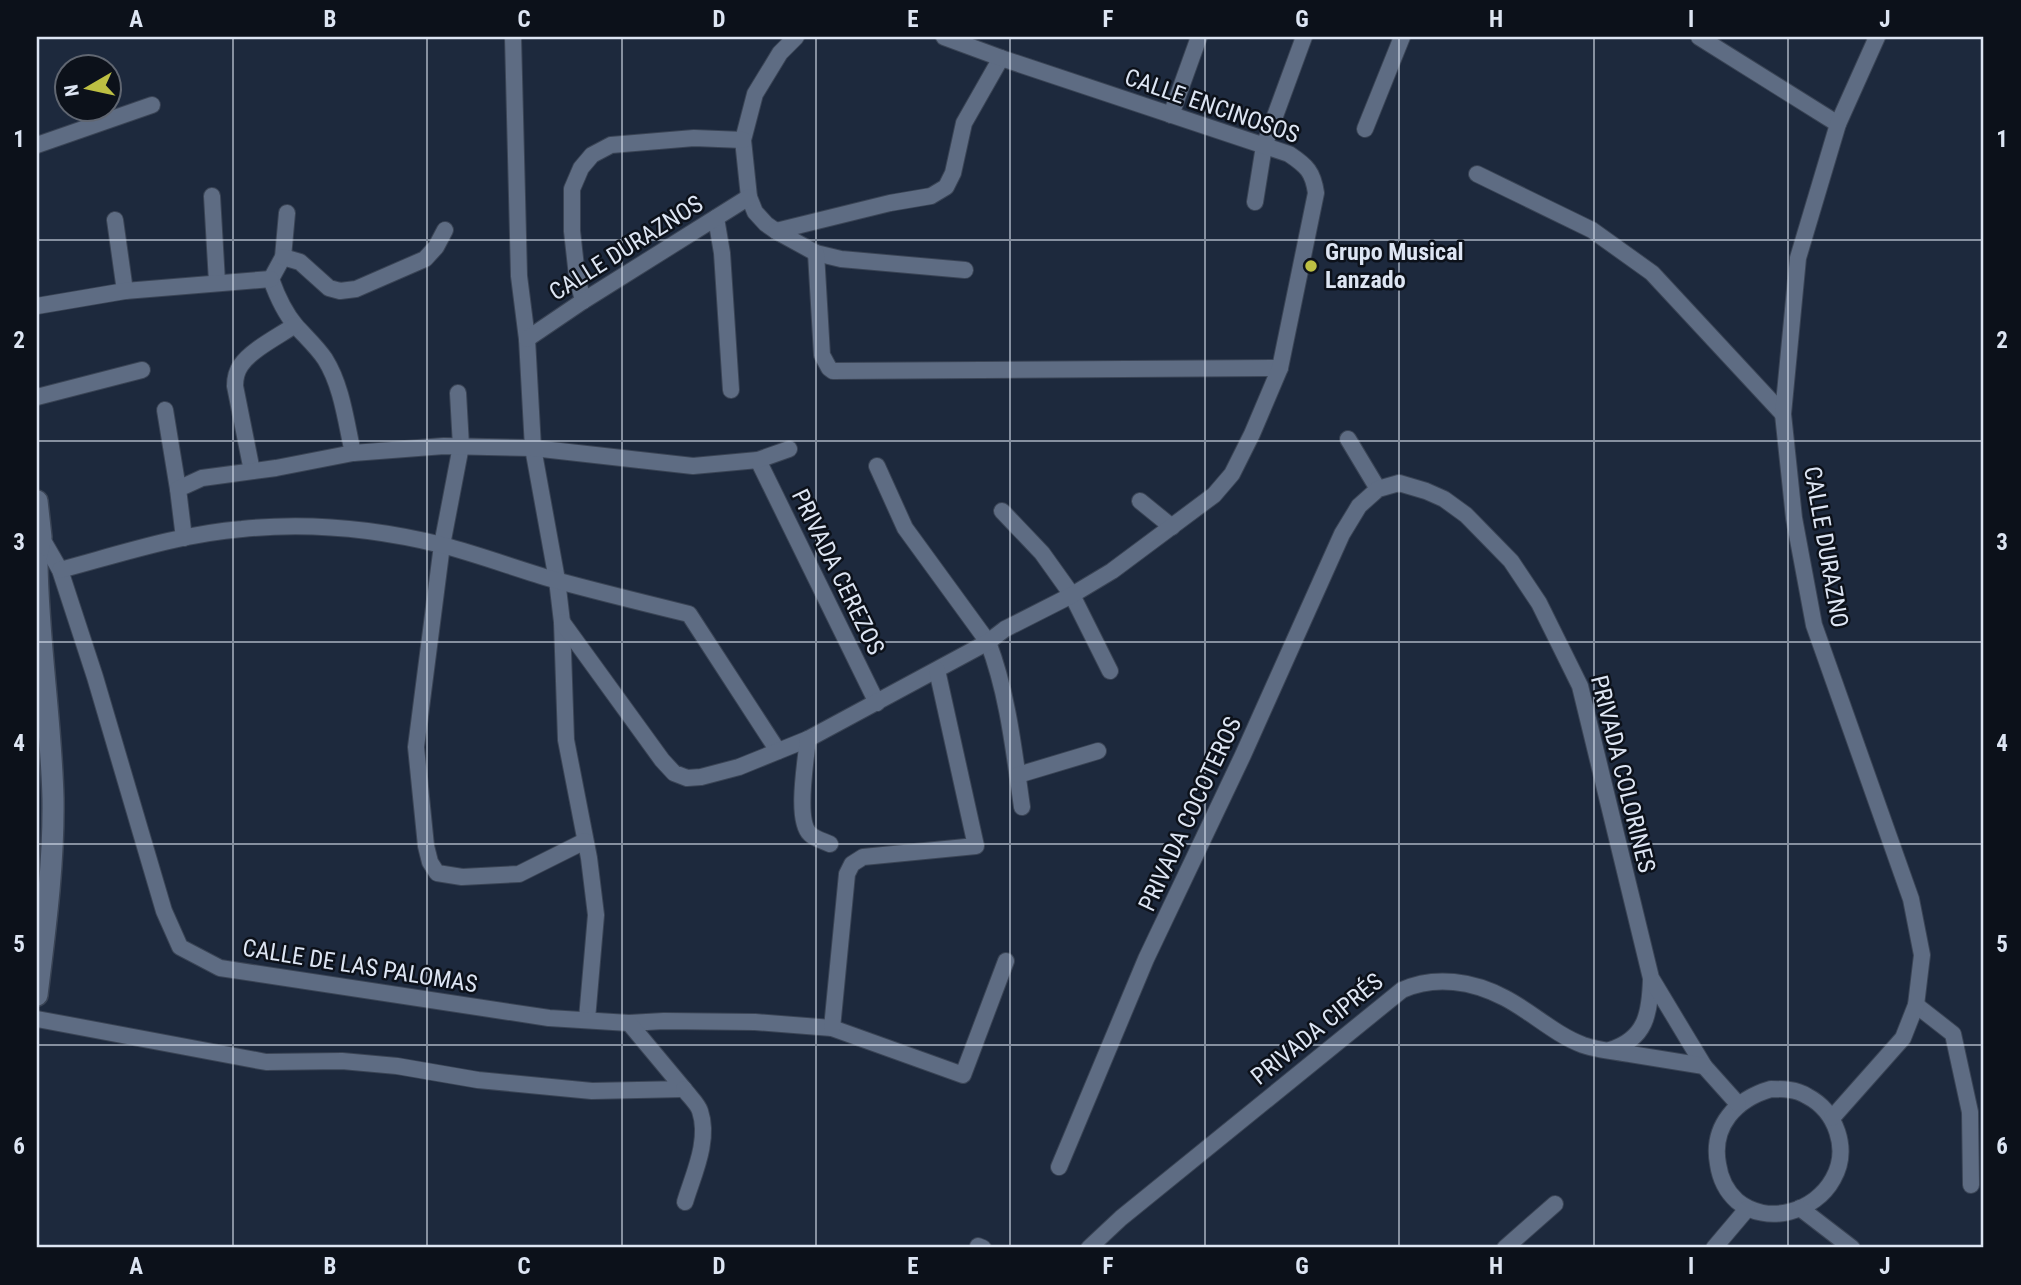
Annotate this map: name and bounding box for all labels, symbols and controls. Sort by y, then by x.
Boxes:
text: A [129,6,143,33]
text: B [324,6,336,33]
text: C [517,6,531,33]
text: D [713,6,726,33]
text: E [907,6,919,33]
text: F [1103,6,1114,33]
text: G [1295,6,1309,33]
text: H [1489,6,1503,33]
text: I [1688,6,1694,33]
text: J [1879,6,1891,33]
north arrow [52,52,122,122]
street label: CALLE ENCINOSOS [1121,63,1303,149]
text: N [59,83,84,98]
text: 1 [13,126,25,153]
text: 1 [1996,126,2008,153]
street label: CALLE DURAZNOS [544,190,708,306]
place label: Grupo Musical Lanzado [1325,238,1464,294]
marker: Grupo Musical Lanzado [1303,258,1319,274]
text: 2 [13,327,25,354]
text: 2 [1996,327,2008,354]
street label: CALLE DURAZNO [1798,464,1854,630]
street label: PRIVADA CEREZOS [786,485,890,659]
text: 3 [13,529,25,556]
text: 3 [1996,529,2008,556]
street label: PRIVADA COLORINES [1585,672,1661,876]
street label: PRIVADA COCOTEROS [1133,712,1247,916]
text: 4 [13,730,25,757]
text: 4 [1996,730,2008,757]
text: 5 [13,931,25,958]
text: 5 [1996,931,2008,958]
street label: CALLE DE LAS PALOMAS [241,934,479,998]
street label: PRIVADA CIPRÉS [1246,967,1388,1091]
text: 6 [13,1133,25,1160]
text: 6 [1996,1133,2008,1160]
text: A [129,1253,143,1280]
text: B [324,1253,336,1280]
text: C [517,1253,531,1280]
text: D [713,1253,726,1280]
text: E [907,1253,919,1280]
text: F [1103,1253,1114,1280]
text: G [1295,1253,1309,1280]
text: H [1489,1253,1503,1280]
text: I [1688,1253,1694,1280]
text: J [1879,1253,1891,1280]

